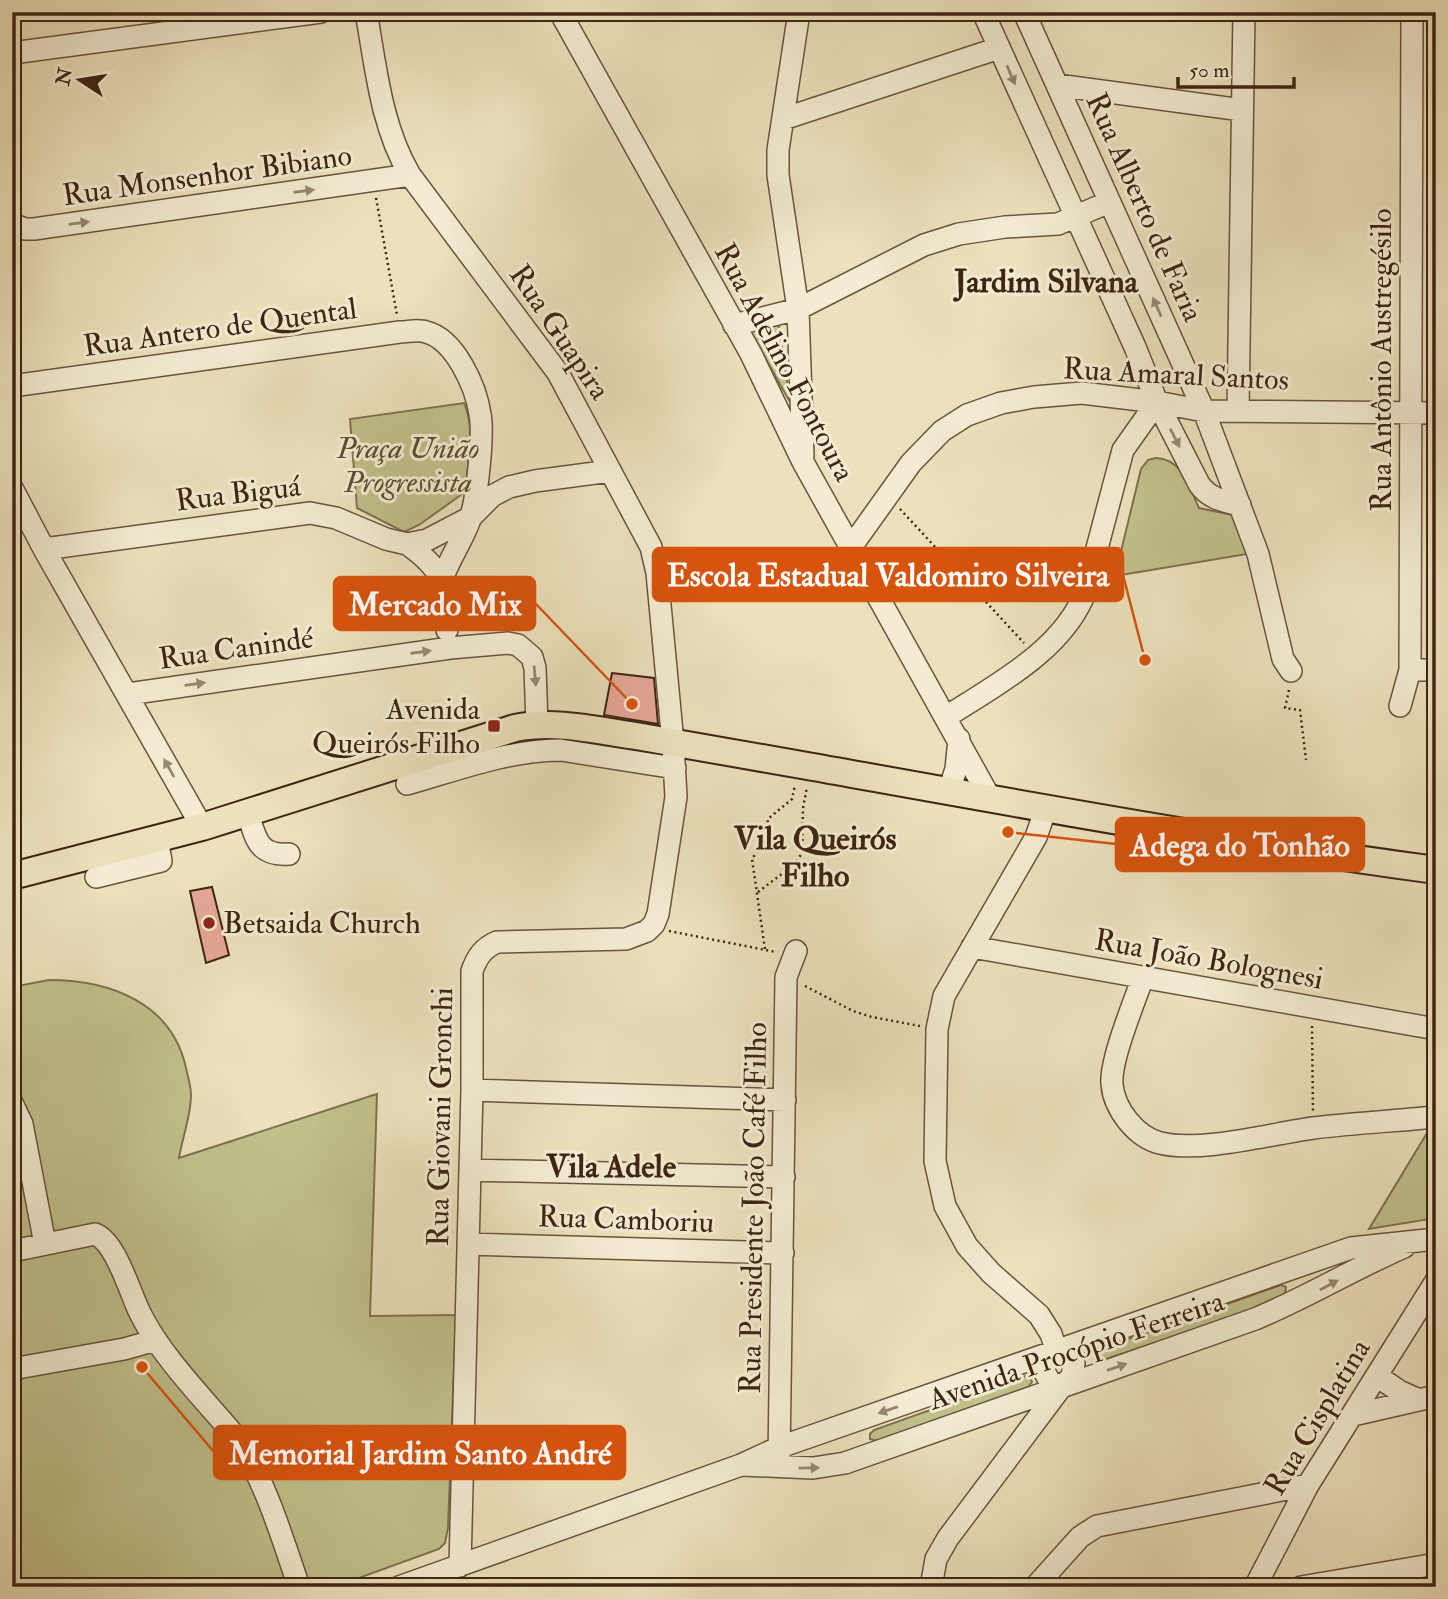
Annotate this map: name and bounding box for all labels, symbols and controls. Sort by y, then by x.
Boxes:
north arrow [46,46,116,116]
scale bar [1178,46,1294,90]
text: 50 m [1189,57,1230,84]
one-way arrow [1006,64,1017,85]
text: N [51,65,78,88]
street label: Rua Alberto de Faria [1078,87,1212,328]
street label: Rua Monsenhor Bibiano [60,137,354,214]
one-way arrow [293,185,315,196]
street label: Rua Antônio Austregésilo [1363,208,1400,512]
one-way arrow [68,217,90,228]
street label: Rua Adelino Fontoura [706,237,863,488]
street label: Rua Guapira [501,258,619,407]
district label: Jardim Silvana [952,262,1139,302]
street label: Rua Antero de Quental [81,290,360,365]
one-way arrow [1151,297,1163,317]
street label: Rua Amaral Santos [1062,350,1290,399]
one-way arrow [1170,428,1181,448]
park label: Praça União Progressista [336,430,479,501]
street label: Rua Biguá [173,467,303,520]
callout: Escola Estadual Valdomiro Silveira [653,548,1123,601]
text: Escola Estadual Valdomiro Silveira [667,556,1110,596]
callout: Mercado Mix [334,577,535,630]
text: Mercado Mix [347,585,522,625]
street label: Rua Canindé [156,619,316,678]
one-way arrow [410,646,432,657]
one-way arrow [530,666,541,688]
one-way arrow [184,678,206,689]
place label: Avenida Queirós Filho [312,691,481,762]
marker: Avenida Queirós Filho [486,718,502,734]
one-way arrow [163,758,175,777]
callout: Adega do Tonhão [1116,818,1364,871]
district label: Vila Queirós Filho [733,819,896,896]
text: Adega do Tonhão [1128,826,1350,866]
place label: Betsaida Church [223,905,421,942]
marker: Betsaida Church [201,915,217,931]
street label: Rua João Bolognesi [1092,921,1326,998]
street label: Rua Giovani Gronchi [420,987,461,1247]
street label: Rua Presidente João Café Filho [732,1022,775,1394]
district label: Vila Adele [545,1147,677,1187]
street label: Rua Camboriu [537,1198,715,1241]
one-way arrow [1319,1279,1339,1290]
street label: Avenida Procópio Ferreira [923,1282,1229,1419]
street label: Rua Cisplatina [1256,1332,1379,1502]
one-way arrow [1107,1361,1128,1372]
one-way arrow [877,1405,898,1416]
callout: Memorial Jardim Santo André [214,1426,625,1479]
text: Memorial Jardim Santo André [228,1434,612,1474]
one-way arrow [798,1462,820,1473]

